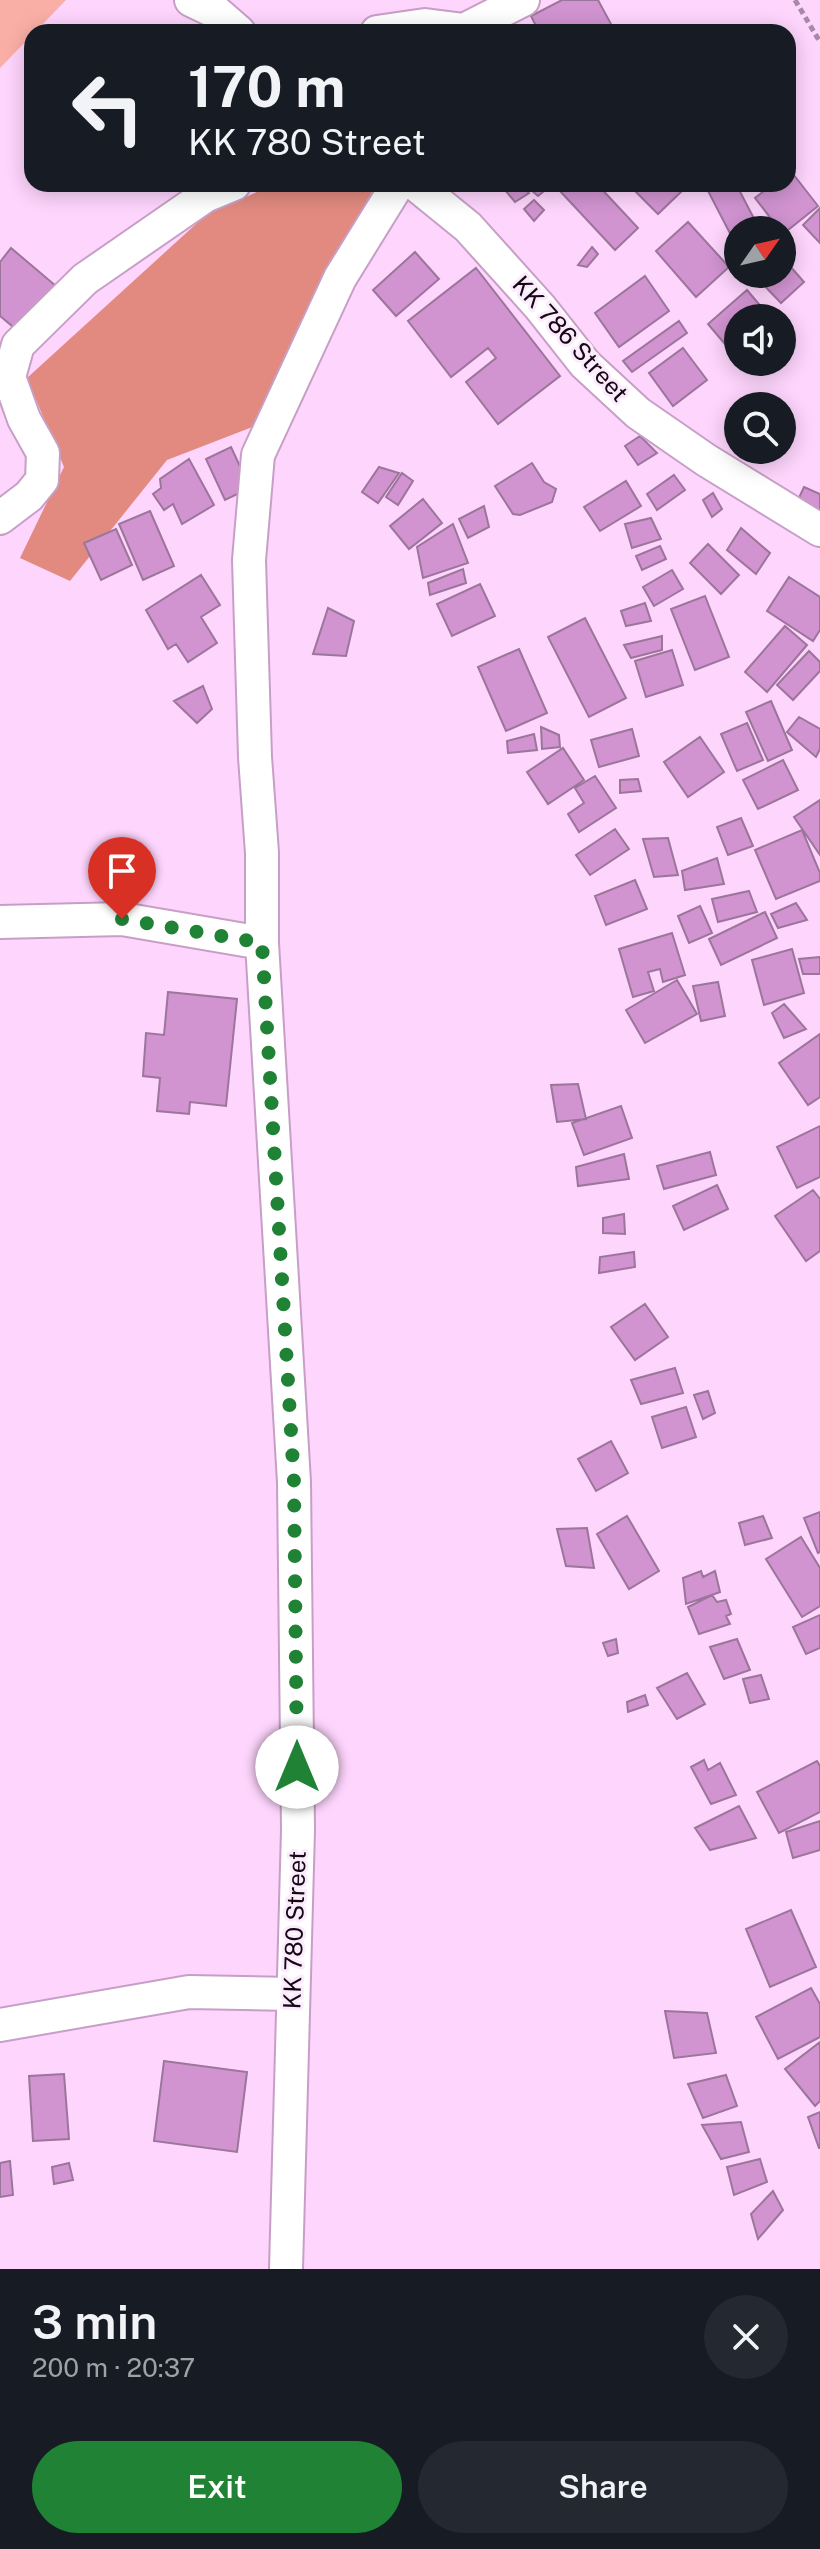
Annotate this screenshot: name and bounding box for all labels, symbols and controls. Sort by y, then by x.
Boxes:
text: 170 m [188,54,345,120]
icon: left [56,56,160,160]
text: KK 780 Street [188,121,426,163]
north arrow [724,216,796,288]
map controls [724,216,796,464]
street label: KK 786 Street [507,270,634,407]
button: sound [724,304,796,376]
button: search [724,392,796,464]
pin [88,837,156,919]
icon: arrive [100,849,144,893]
position arrow [255,1725,339,1809]
street label: KK 780 Street [277,1850,311,2010]
text: 3 min [32,2293,157,2350]
button: close [704,2295,788,2379]
text: 200 m · 20:37 [32,2352,195,2383]
button: Exit [32,2441,402,2533]
button: Share [418,2441,788,2533]

